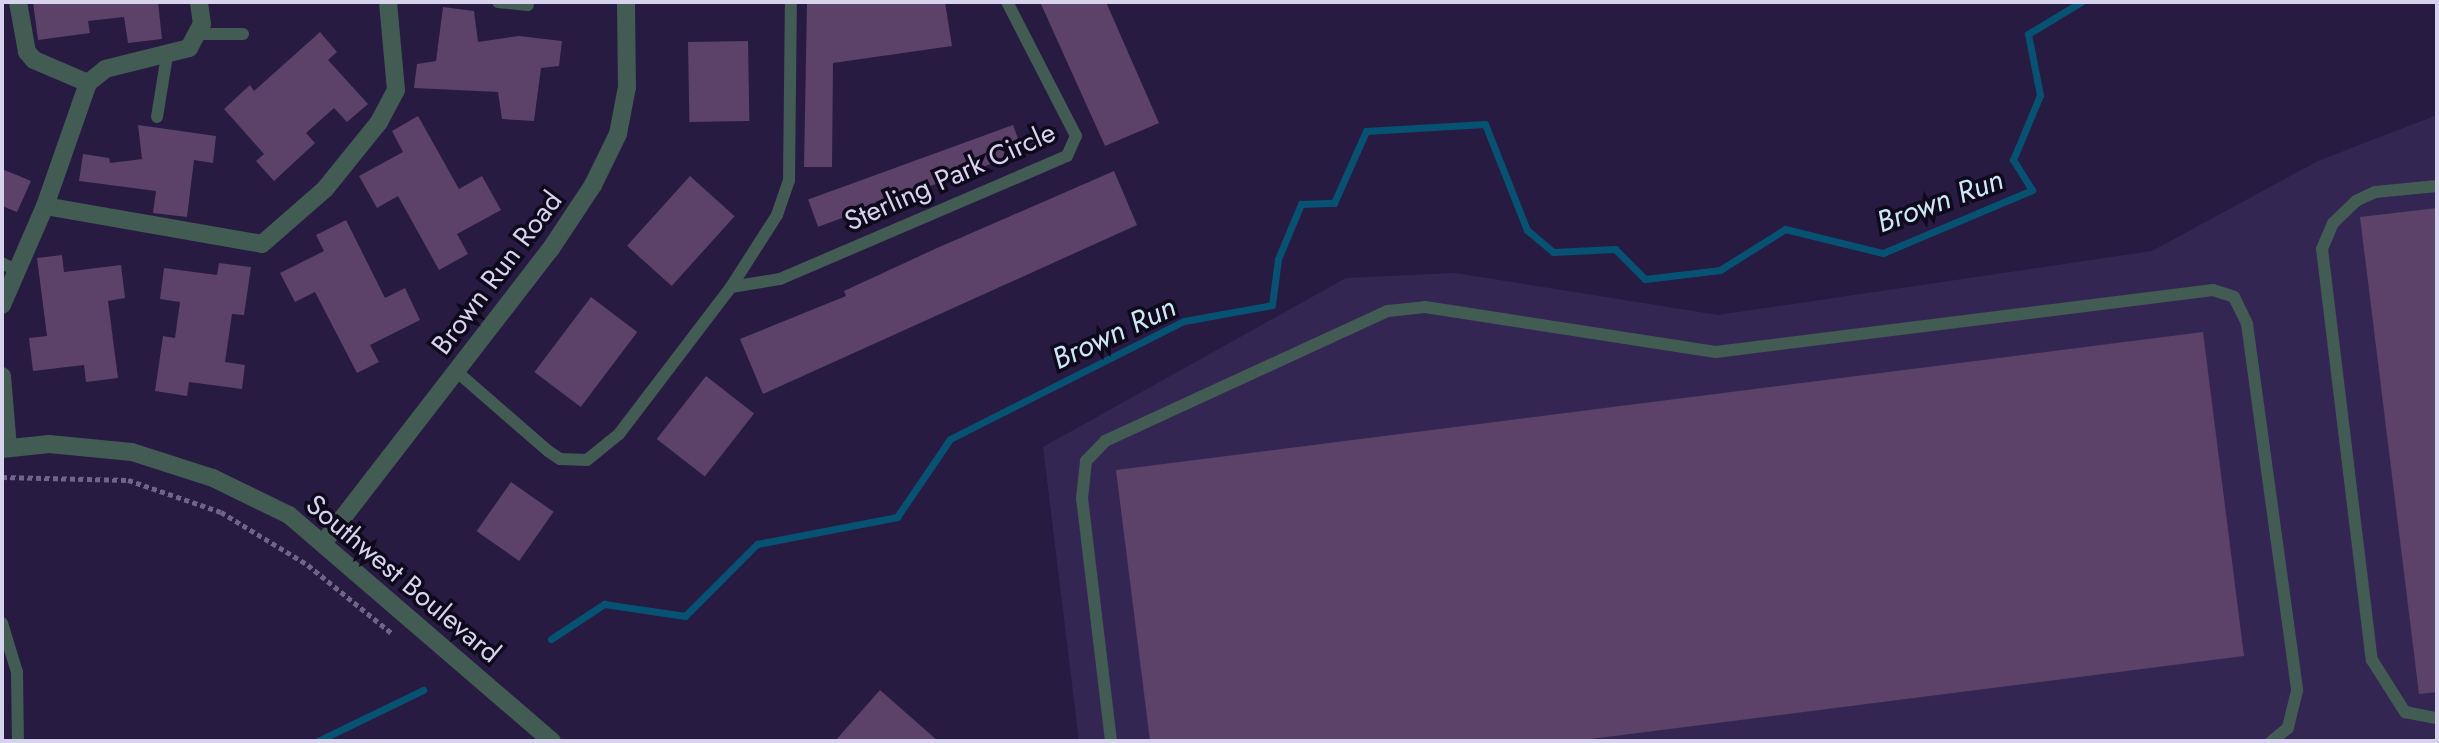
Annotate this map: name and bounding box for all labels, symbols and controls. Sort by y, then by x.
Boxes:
street label: Sterling Park Circle [839,115,1061,239]
water label: Brown Run [1872,161,2008,241]
street label: Brown Run Road [425,185,569,361]
water label: Brown Run [1046,289,1182,377]
street label: Southwest Boulevard [299,488,507,670]

